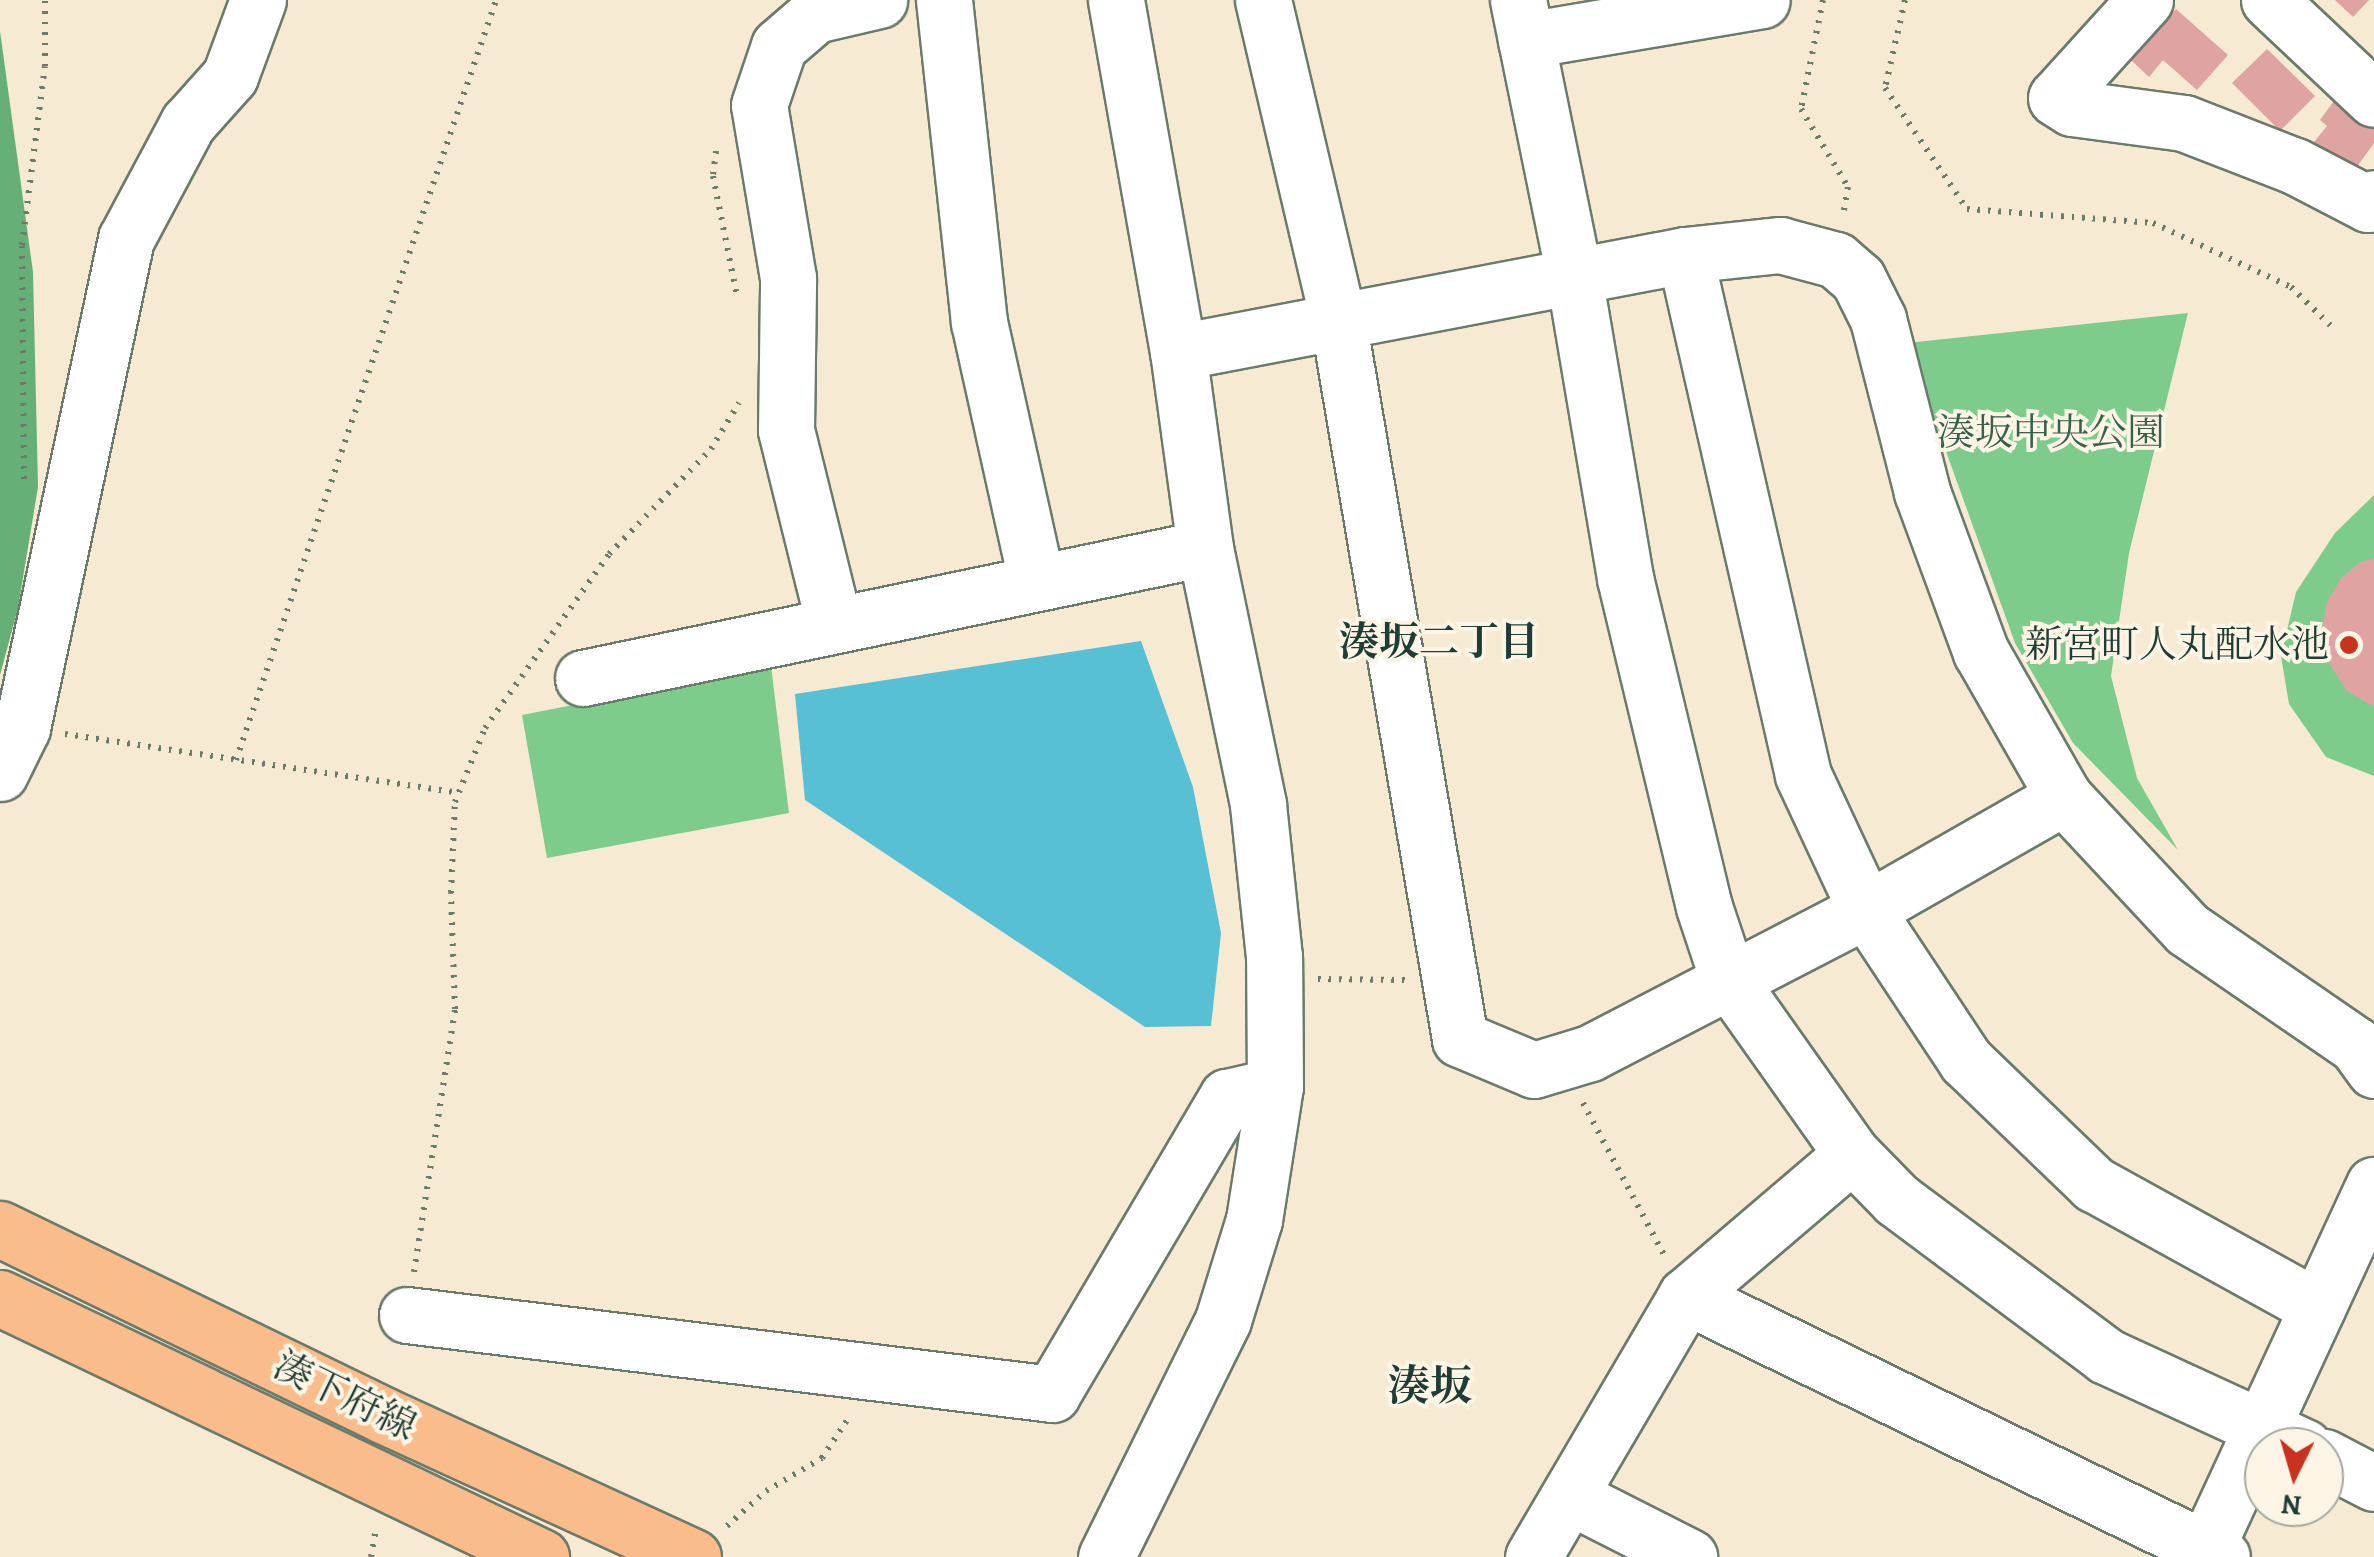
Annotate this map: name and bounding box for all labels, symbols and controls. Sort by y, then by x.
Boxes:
park label: 湊坂中央公園 [1937,410,2165,456]
district label: 湊坂二丁目 [1339,618,1539,666]
place label: 新宮町人丸配水池 [2025,622,2329,668]
marker: 新宮町人丸配水池 [2338,634,2360,656]
street label: 湊下府線 [267,1342,423,1450]
district label: 湊坂 [1388,1361,1472,1411]
north arrow [2244,1427,2344,1527]
text: N [2280,1485,2303,1525]

